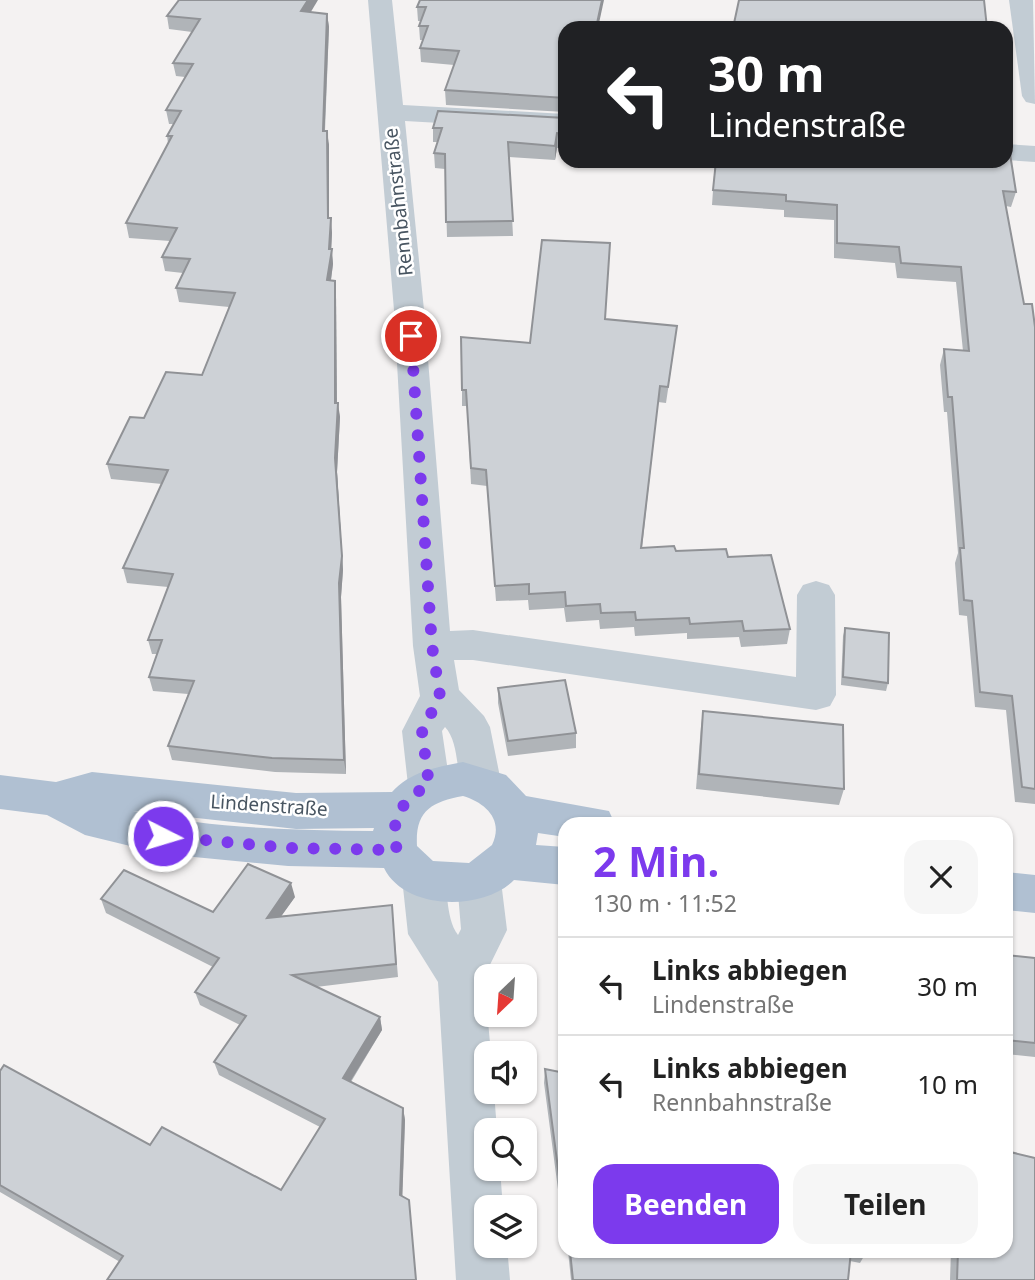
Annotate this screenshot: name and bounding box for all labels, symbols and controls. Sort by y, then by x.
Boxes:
text: 30 m [708,40,825,106]
icon: left [593,49,684,140]
text: Lindenstraße [708,103,906,146]
street label: Rennbahnstraße [377,127,419,277]
pin [381,306,441,366]
icon: arrive [392,317,430,355]
street label: Lindenstraße [209,788,329,822]
position arrow [126,799,200,873]
text: 2 Min. [593,832,719,889]
button: close [904,840,978,914]
text: 130 m · 11:52 [593,887,737,919]
text: Links abbiegen [652,952,848,988]
north arrow [474,964,537,1027]
map controls [474,964,537,1258]
icon: left [593,967,631,1005]
text: 30 m [917,968,978,1004]
text: Lindenstraße [652,988,794,1020]
button: sound [474,1041,537,1104]
text: Links abbiegen [652,1050,848,1086]
icon: left [593,1065,631,1103]
text: 10 m [917,1066,978,1102]
text: Rennbahnstraße [652,1086,832,1118]
button: search [474,1118,537,1181]
button: Beenden [593,1164,779,1244]
button: Teilen [793,1164,978,1244]
button: layers [474,1195,537,1258]

